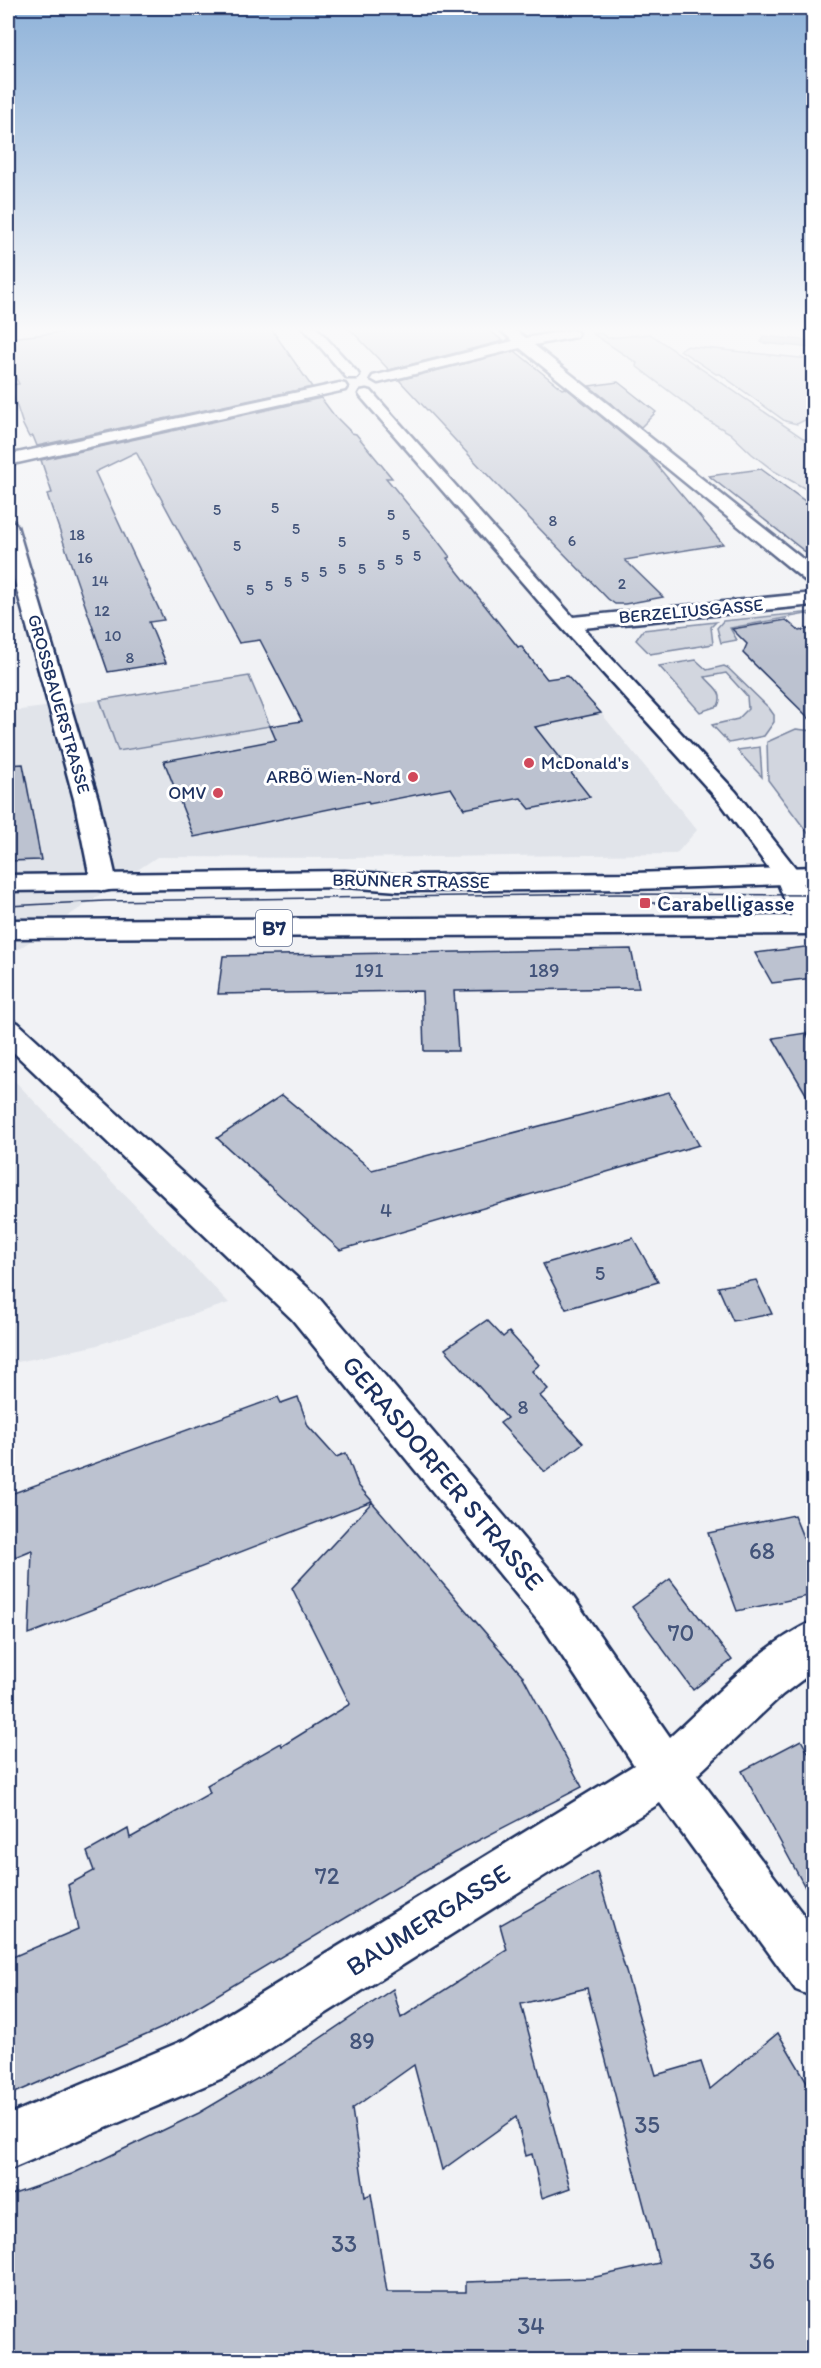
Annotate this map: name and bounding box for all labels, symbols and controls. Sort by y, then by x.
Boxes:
house number: 5 [271,498,279,517]
house number: 5 [213,500,221,519]
house number: 5 [387,505,395,524]
house number: 8 [549,511,558,530]
house number: 5 [292,519,300,538]
house number: 18 [69,525,85,544]
house number: 5 [402,525,410,544]
house number: 6 [568,531,576,550]
house number: 5 [338,532,346,551]
house number: 5 [233,536,241,555]
house number: 5 [413,546,421,565]
house number: 16 [77,548,93,567]
house number: 5 [395,550,403,569]
house number: 5 [377,555,385,574]
house number: 5 [338,559,346,578]
house number: 5 [358,559,366,578]
house number: 5 [319,562,327,581]
house number: 5 [301,567,309,586]
house number: 14 [91,571,109,590]
house number: 5 [284,572,292,591]
house number: 2 [618,574,627,593]
house number: 5 [265,576,273,595]
house number: 5 [246,580,254,599]
street label: BERZELIUSGASSE [618,594,764,628]
house number: 12 [94,601,111,620]
street label: GROSSBAUERSTRASSE [23,612,95,796]
house number: 10 [104,626,122,645]
house number: 8 [126,648,135,667]
place label: McDonald's [541,752,629,774]
marker: McDonald's [522,756,536,770]
place label: ARBÖ Wien-Nord [266,766,401,788]
marker: ARBÖ Wien-Nord [406,770,420,784]
place label: OMV [168,782,206,804]
marker: OMV [211,786,225,800]
street label: BRÜNNER STRASSE [332,869,490,893]
place label: Carabelligasse [657,890,795,917]
marker: Carabelligasse [638,896,652,910]
road number: B7 [256,910,292,946]
house number: 191 [354,958,384,982]
house number: 189 [529,958,559,982]
house number: 4 [380,1198,392,1222]
house number: 5 [595,1261,605,1285]
street label: GERASDORFER STRASSE [335,1348,552,1597]
house number: 8 [518,1395,529,1419]
house number: 68 [749,1536,775,1565]
house number: 70 [668,1618,694,1647]
street label: BAUMERGASSE [340,1856,516,1983]
house number: 72 [315,1861,340,1890]
house number: 89 [349,2026,375,2055]
house number: 35 [634,2110,660,2139]
house number: 33 [331,2229,357,2258]
house number: 36 [749,2246,775,2275]
house number: 34 [517,2311,545,2340]

